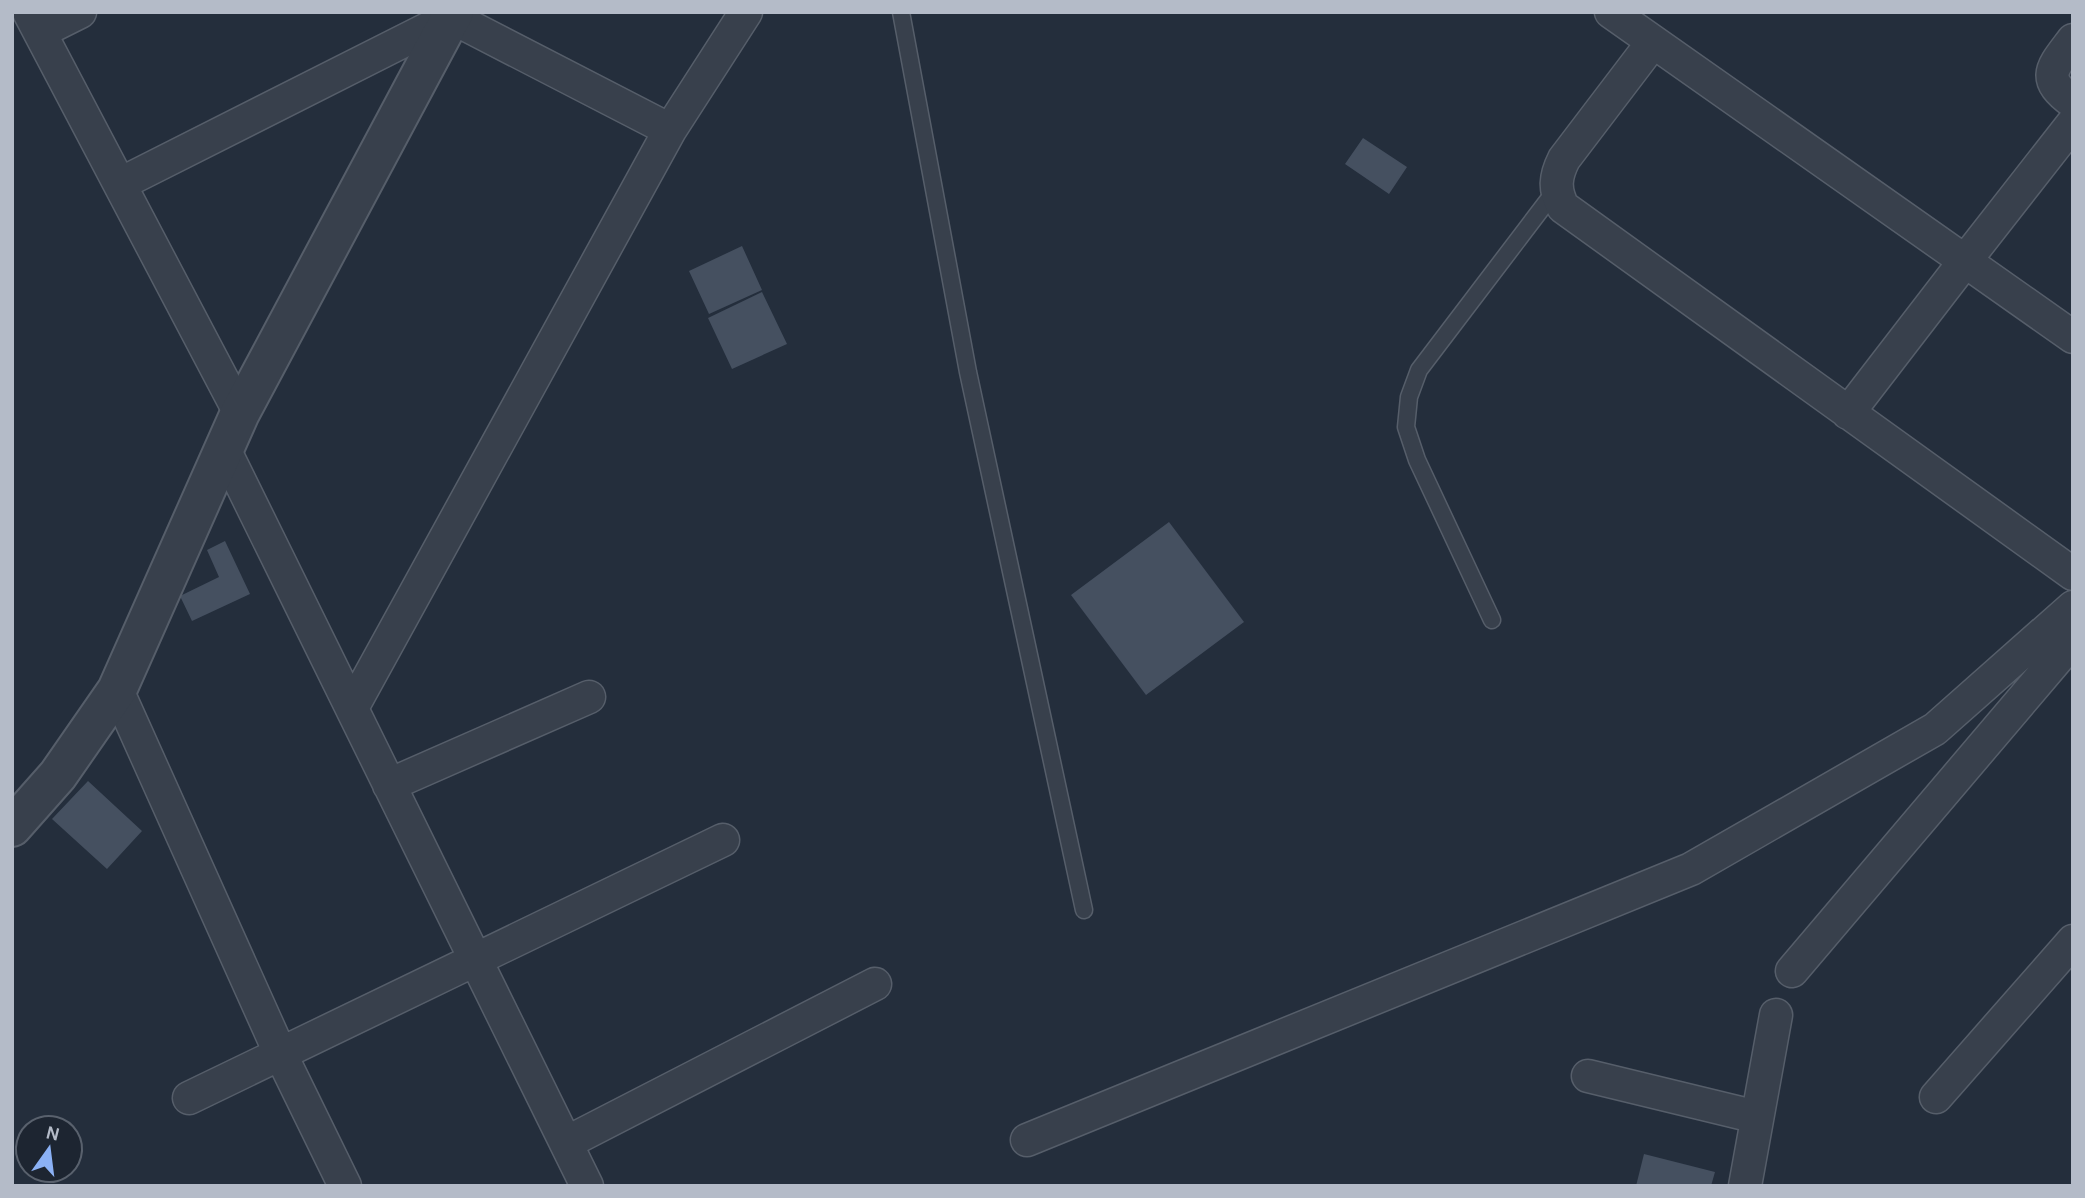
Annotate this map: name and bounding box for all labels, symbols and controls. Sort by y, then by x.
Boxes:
north arrow [14,1114,84,1184]
text: N [44,1121,62,1146]

